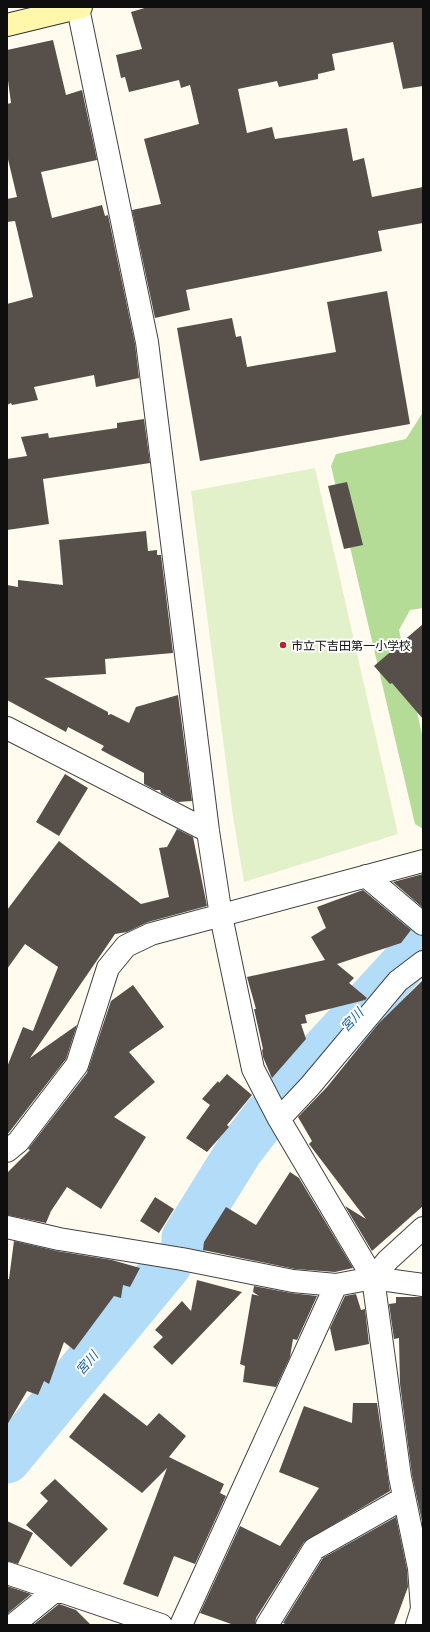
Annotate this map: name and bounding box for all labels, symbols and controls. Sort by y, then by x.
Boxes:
place label: 市立下吉田第一小学校 [291,638,411,653]
marker: 市立下吉田第一小学校 [278,640,288,650]
water label: 宮川 [337,1003,368,1035]
water label: 宮川 [72,1346,103,1378]

